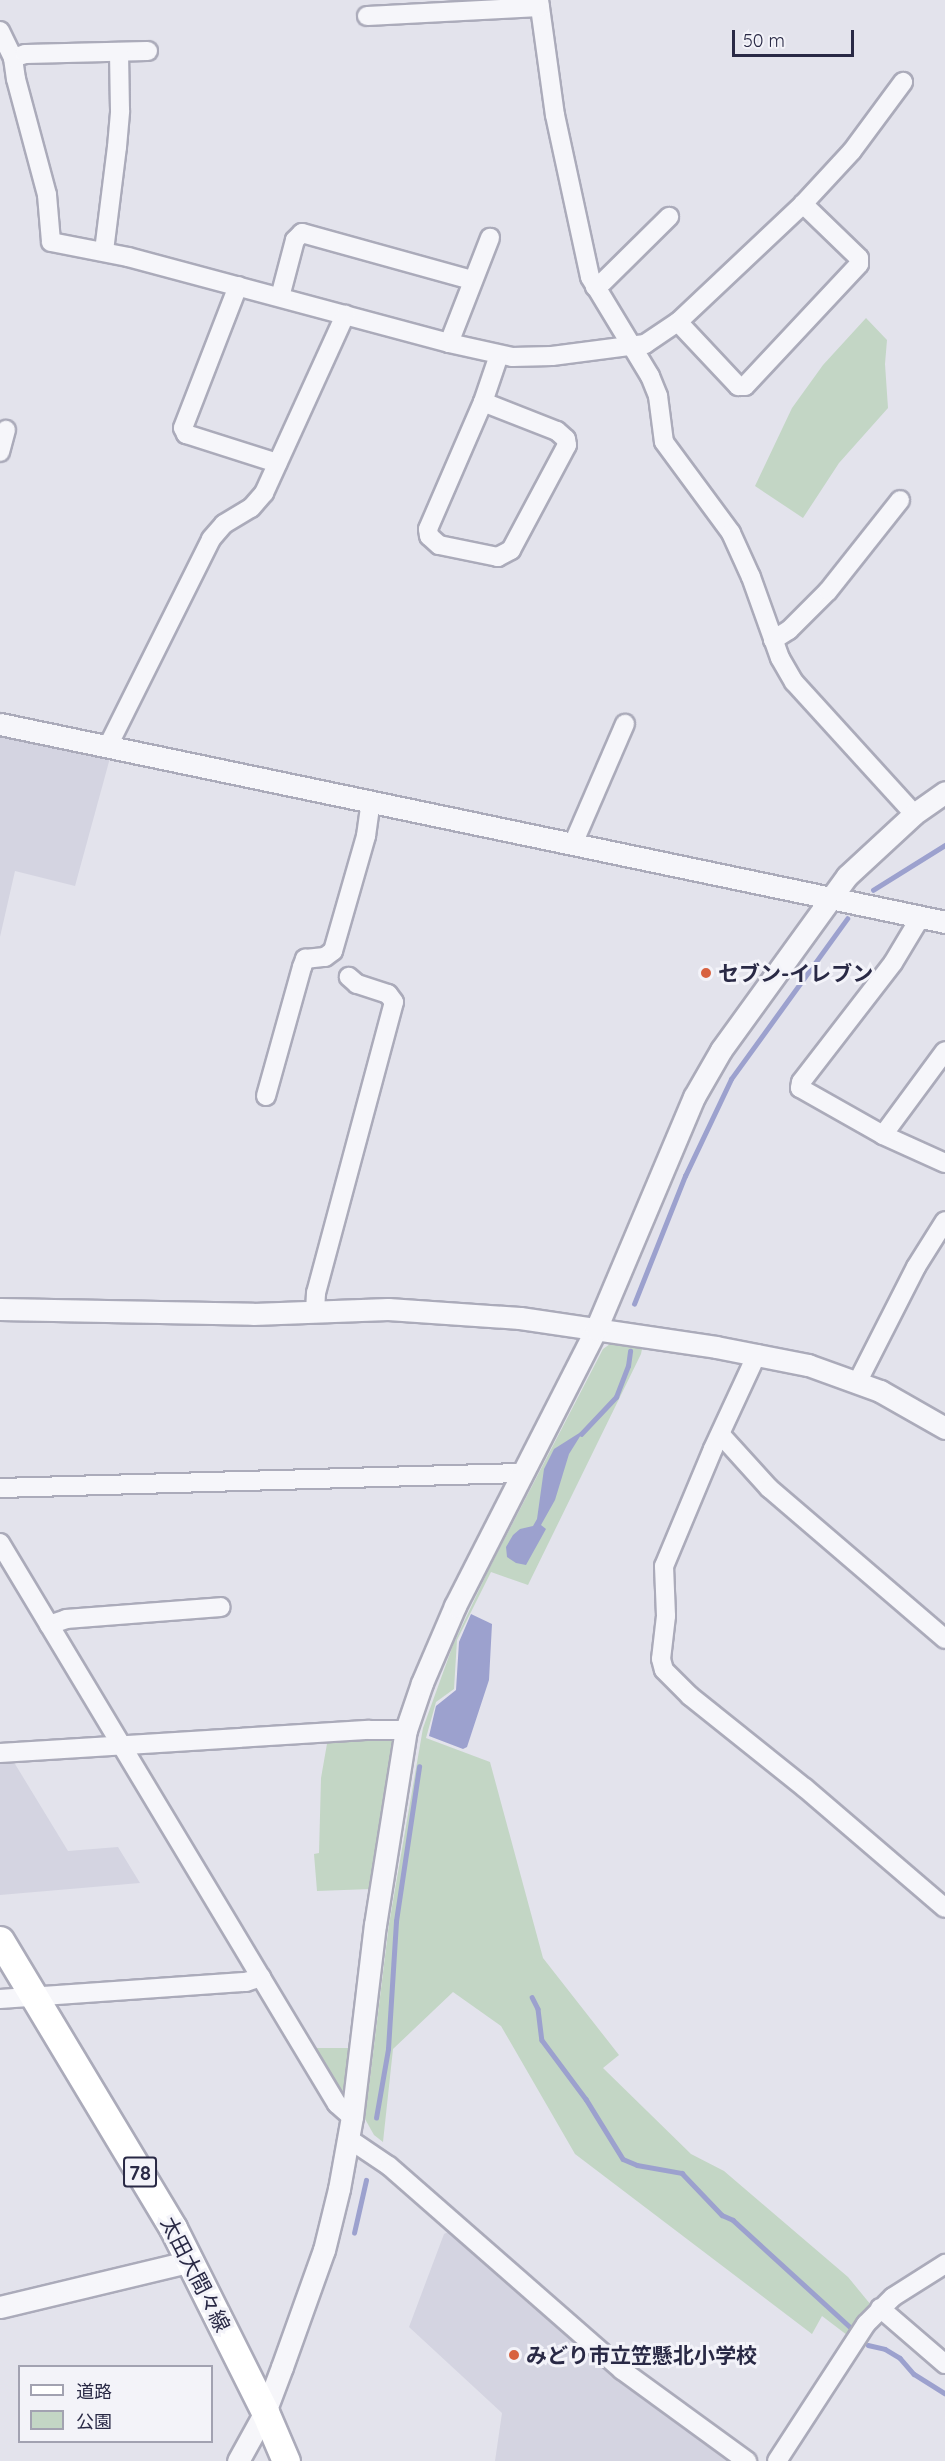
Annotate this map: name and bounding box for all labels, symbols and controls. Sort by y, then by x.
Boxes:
scale bar [735,18,856,56]
text: 50 m [743,29,785,52]
place label: セブン-イレブン [718,960,873,986]
marker: セブン-イレブン [699,966,713,980]
road number: 78 [122,2155,158,2189]
street label: 太田大間々線 [156,2212,236,2336]
place label: みどり市立笠懸北小学校 [526,2342,757,2368]
marker: みどり市立笠懸北小学校 [507,2348,521,2362]
legend [18,2365,213,2443]
text: 道路 [76,2380,112,2403]
text: 公園 [76,2410,112,2433]

